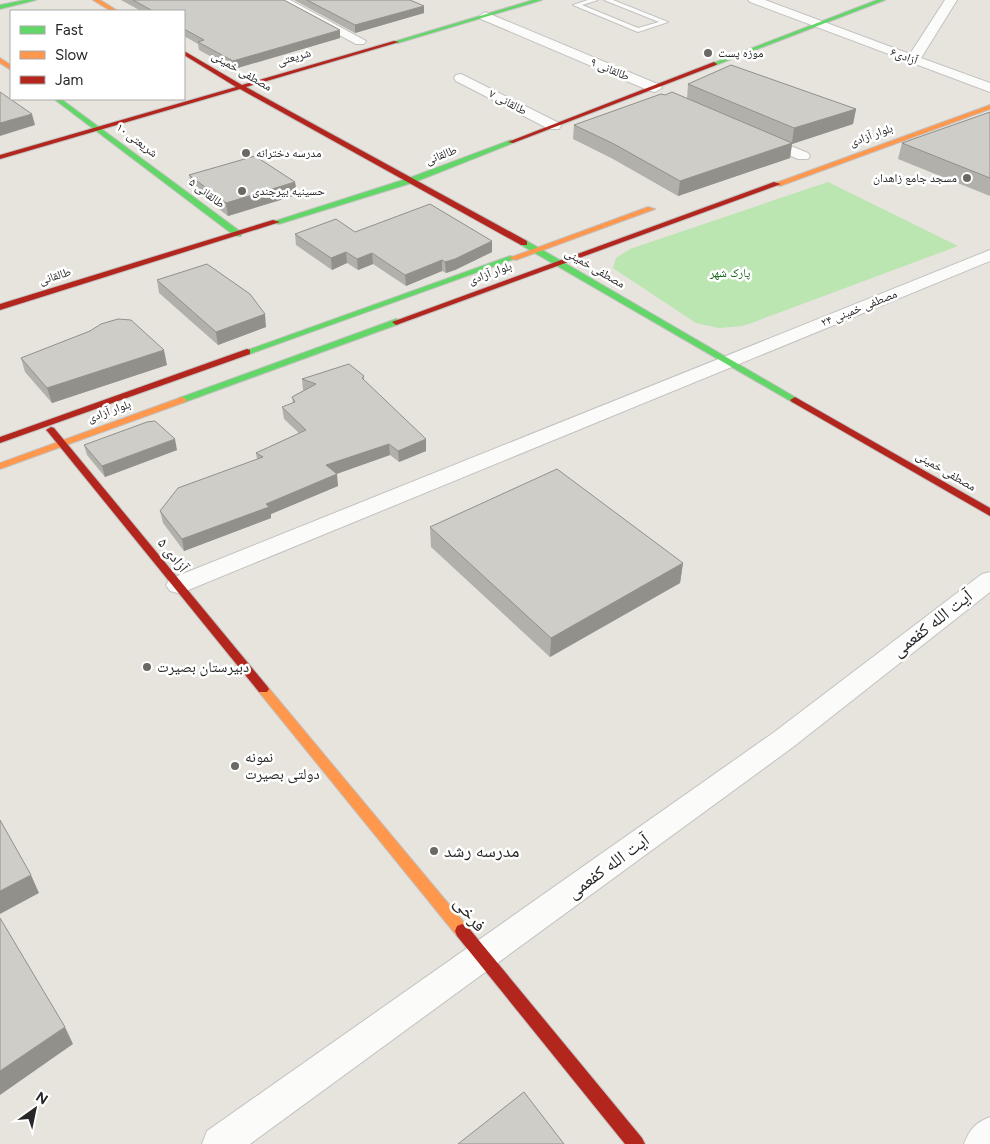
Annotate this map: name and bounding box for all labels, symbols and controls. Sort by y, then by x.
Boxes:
legend [10,10,185,100]
text: Fast [55,21,84,39]
street label: آزادی۶ [888,45,920,68]
text: Slow [55,46,88,64]
street label: شریعتی [276,46,313,69]
place label: موزه پست [718,46,763,60]
marker: موزه پست [702,47,714,59]
street label: مصطفی خمینی [209,48,274,94]
street label: طالقانی ۹ [588,55,632,83]
text: Jam [55,71,83,89]
street label: طالقانی ۷ [487,86,529,118]
street label: شریعتی ۱۰ [113,120,161,160]
street label: بلوار آزادی [847,121,895,150]
street label: طالقانی [423,143,459,167]
place label: مدرسه دخترانه [256,146,321,160]
marker: مدرسه دخترانه [240,147,252,159]
place label: مسجد جامع زاهدان [873,171,957,185]
marker: مسجد جامع زاهدان [961,172,973,184]
street label: طالقانی ۵ [186,175,228,211]
place label: حسینیه بیرجندی [252,184,325,198]
marker: حسینیه بیرجندی [236,185,248,197]
street label: مصطفی خمینی [562,245,627,291]
street label: بلوار آزادی [466,259,514,288]
street label: طالقانی [37,265,73,287]
park label: پارک شهر [709,266,751,280]
street label: مصطفی خمینی ۲۴ [819,286,899,330]
street label: بلوار آزادی [85,397,133,426]
street label: مصطفی خمینی [913,448,978,494]
street label: آزادی ۵ [153,534,193,577]
street label: آیت الله کفعمی [887,584,977,661]
place label: دبیرستان بصیرت [157,658,249,677]
marker: دبیرستان بصیرت [141,661,153,673]
place label: نمونه دولتی بصیرت [245,748,320,784]
marker: نمونه دولتی بصیرت [229,760,241,772]
street label: آیت الله کفعمی [563,829,654,903]
place label: مدرسه رشد [444,840,519,862]
marker: مدرسه رشد [428,845,440,857]
street label: فرخی [449,892,491,936]
north arrow [10,1084,60,1134]
text: N [33,1088,51,1109]

